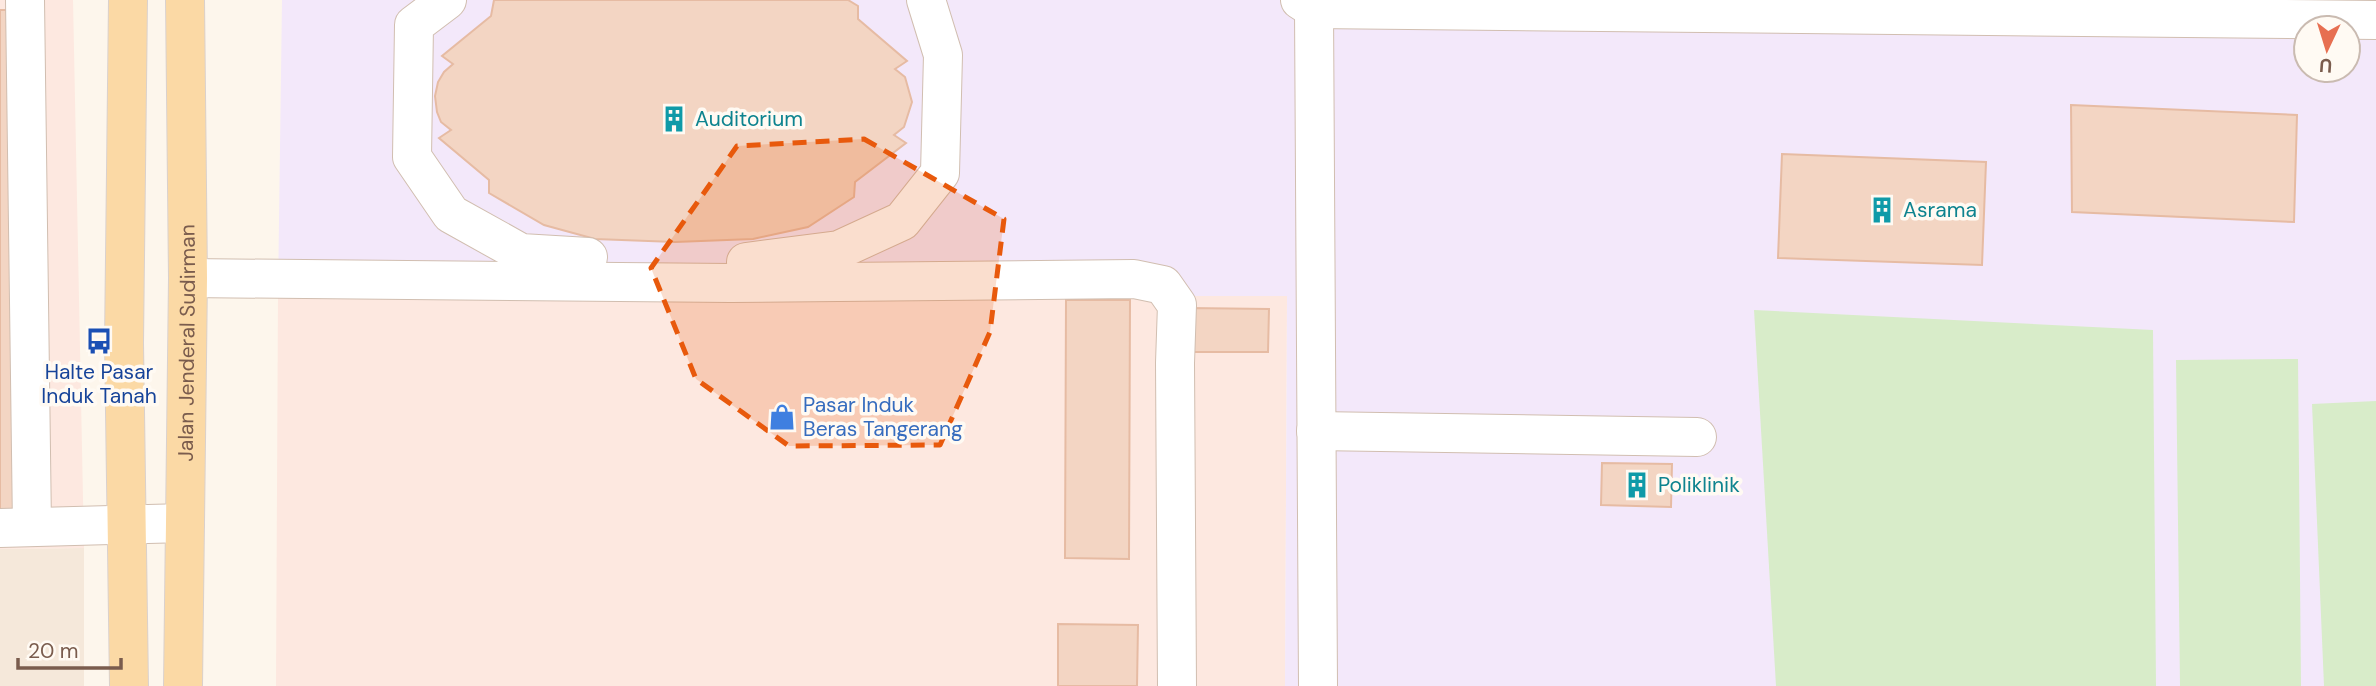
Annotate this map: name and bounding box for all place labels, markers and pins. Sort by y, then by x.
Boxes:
building icon: Auditorium [659,104,689,134]
place label: Auditorium [695,105,803,133]
building icon: Asrama [1867,195,1897,225]
place label: Asrama [1903,196,1977,224]
bus stop icon: Halte Pasar Induk Tanah [84,326,114,356]
place label: Halte Pasar Induk Tanah [41,358,157,410]
place label: Pasar Induk Beras Tangerang [803,391,963,443]
shop icon: Pasar Induk Beras Tangerang [767,402,797,432]
building icon: Poliklinik [1622,470,1652,500]
place label: Poliklinik [1658,471,1740,499]

